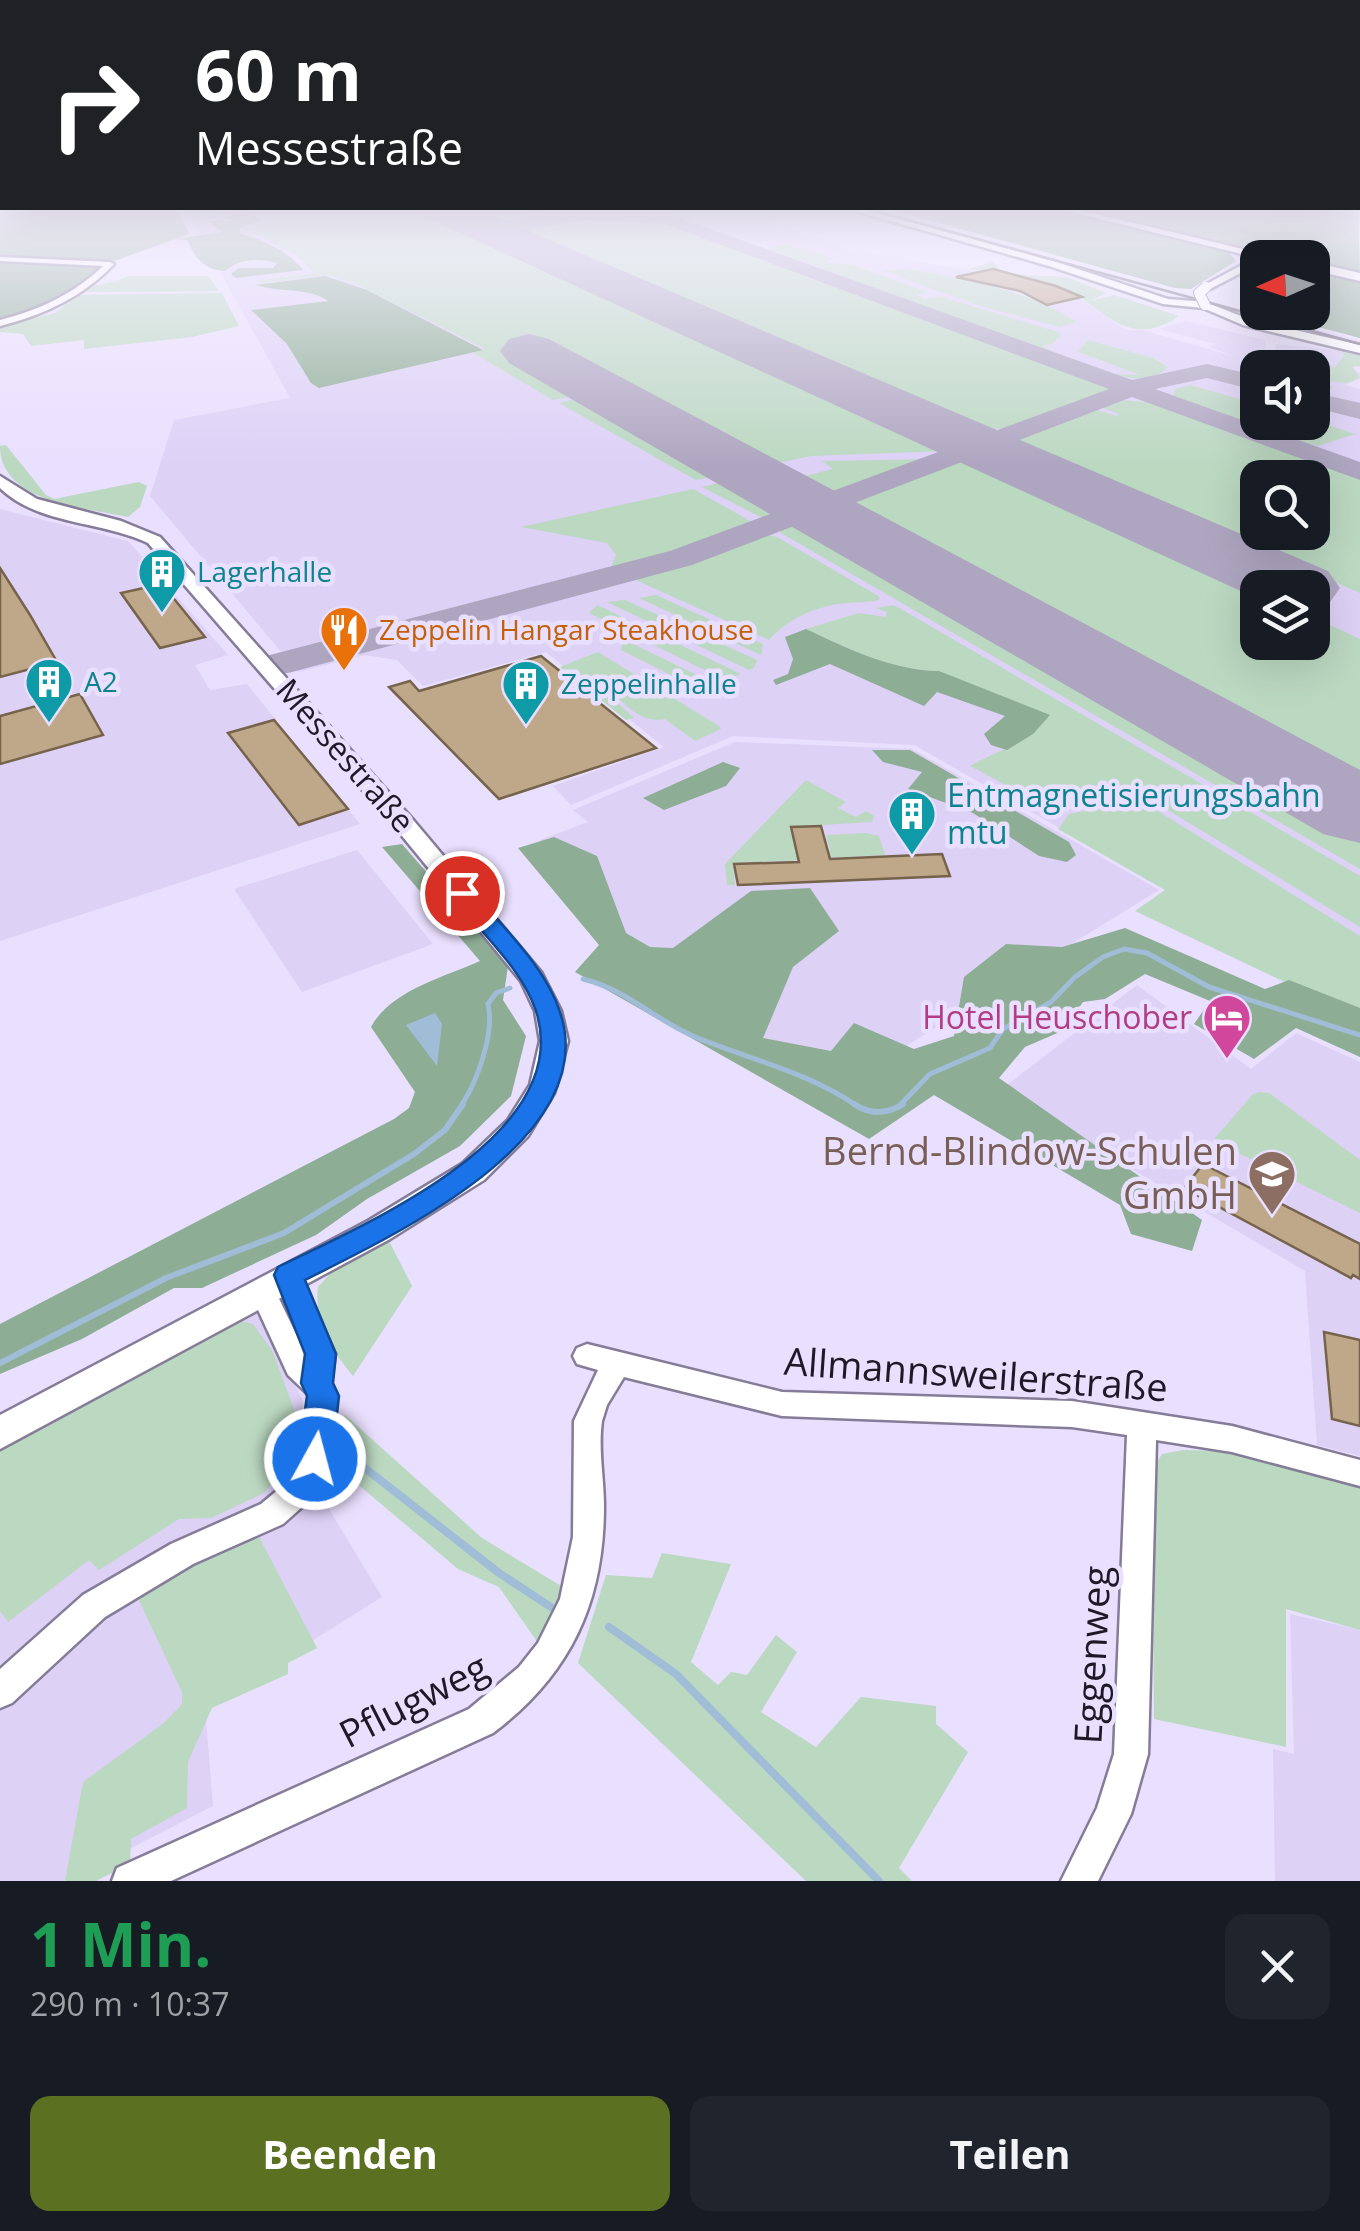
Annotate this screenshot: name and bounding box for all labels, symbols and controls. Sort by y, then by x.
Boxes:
text: 60 m [195,26,362,122]
icon: right [30,40,160,170]
text: Messestraße [195,117,463,178]
north arrow [1240,240,1330,330]
map controls [1240,240,1330,660]
button: sound [1240,350,1330,440]
button: search [1240,460,1330,550]
building icon: Lagerhalle [136,546,188,614]
place label: Lagerhalle [197,552,332,590]
button: layers [1240,570,1330,660]
restaurant icon: Zeppelin Hangar Steakhouse [318,604,370,672]
place label: Zeppelin Hangar Steakhouse [379,610,754,648]
building icon: A2 [23,656,75,724]
building icon: Zeppelinhalle [500,658,552,726]
place label: A2 [84,662,118,700]
place label: Zeppelinhalle [561,664,737,702]
street label: Messestraße [267,669,425,841]
place label: Entmagnetisierungsbahn mtu [947,773,1321,853]
building icon: Entmagnetisierungsbahn mtu [886,788,938,856]
pin [420,851,505,936]
icon: arrive [435,866,490,921]
hotel icon: Hotel Heuschober [1201,992,1253,1060]
place label: Hotel Heuschober [922,995,1192,1038]
place label: Bernd-Blindow-Schulen GmbH [822,1124,1237,1220]
school or university icon: Bernd-Blindow-Schulen GmbH [1246,1148,1298,1216]
street label: Allmannsweilerstraße [783,1334,1170,1412]
position arrow [263,1407,367,1511]
street label: Eggenweg [1060,1564,1122,1745]
street label: Pflugweg [330,1640,496,1759]
text: 1 Min. [30,1903,211,1985]
button: close [1225,1914,1330,2019]
text: 290 m · 10:37 [30,1982,229,2025]
button: Beenden [30,2096,670,2211]
button: Teilen [690,2096,1330,2211]

